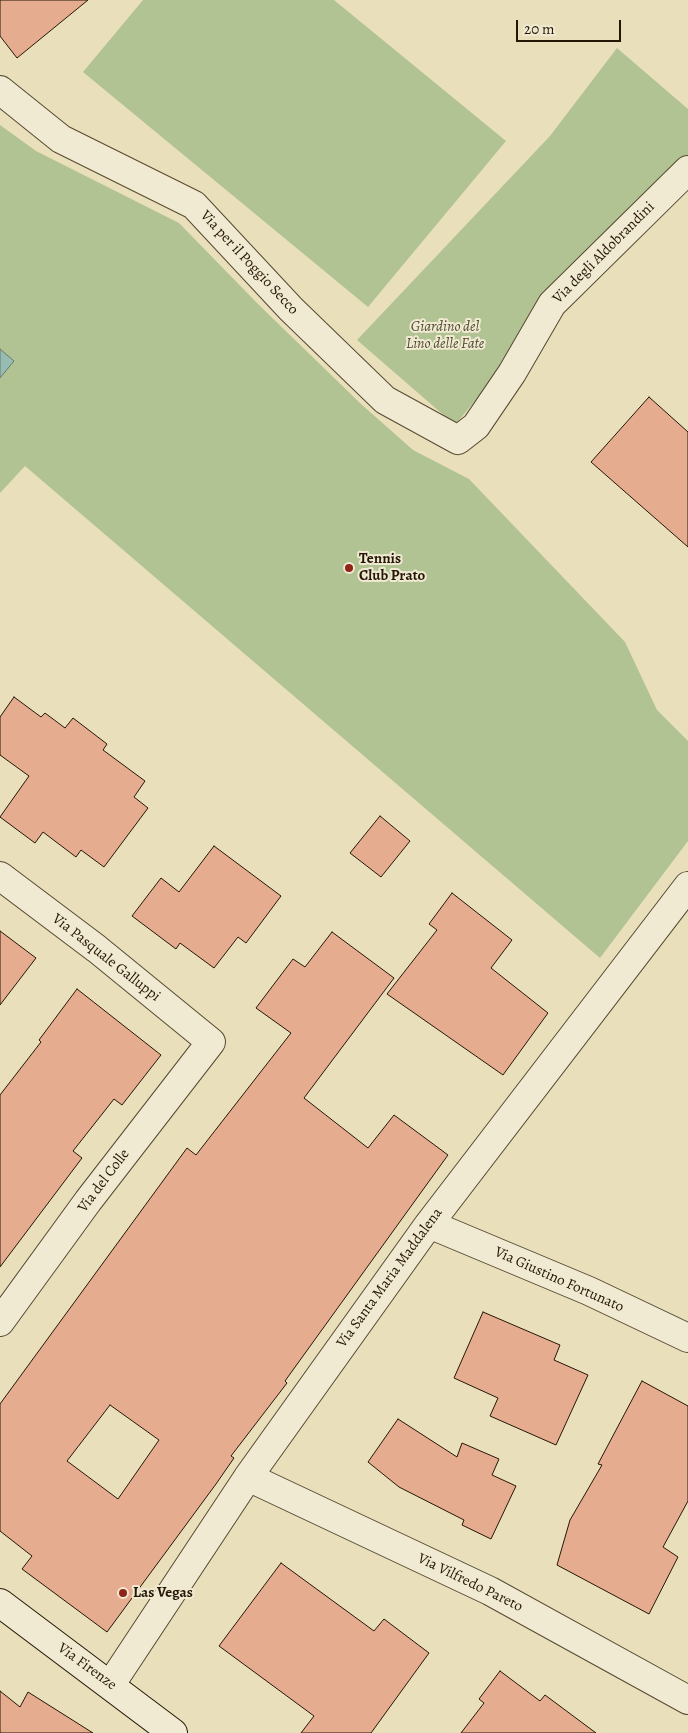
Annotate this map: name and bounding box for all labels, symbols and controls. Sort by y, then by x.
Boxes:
scale bar [518,10,623,42]
text: 20 m [524,19,555,39]
street label: Via degli Aldobrandini [549,198,659,308]
street label: Via per il Poggio Secco [196,207,302,319]
park label: Giardino del Lino delle Fate [406,318,484,353]
place label: Tennis Club Prato [359,550,425,585]
marker: Tennis Club Prato [343,562,355,574]
street label: Via Pasquale Galluppi [48,910,164,1006]
street label: Via del Colle [74,1146,134,1216]
street label: Via Santa Maria Maddalena [333,1205,447,1351]
street label: Via Giustino Fortunato [492,1243,626,1317]
street label: Via Vilfredo Pareto [415,1550,525,1616]
place label: Las Vegas [133,1584,193,1602]
marker: Las Vegas [117,1587,129,1599]
street label: Via Firenze [54,1640,120,1694]

